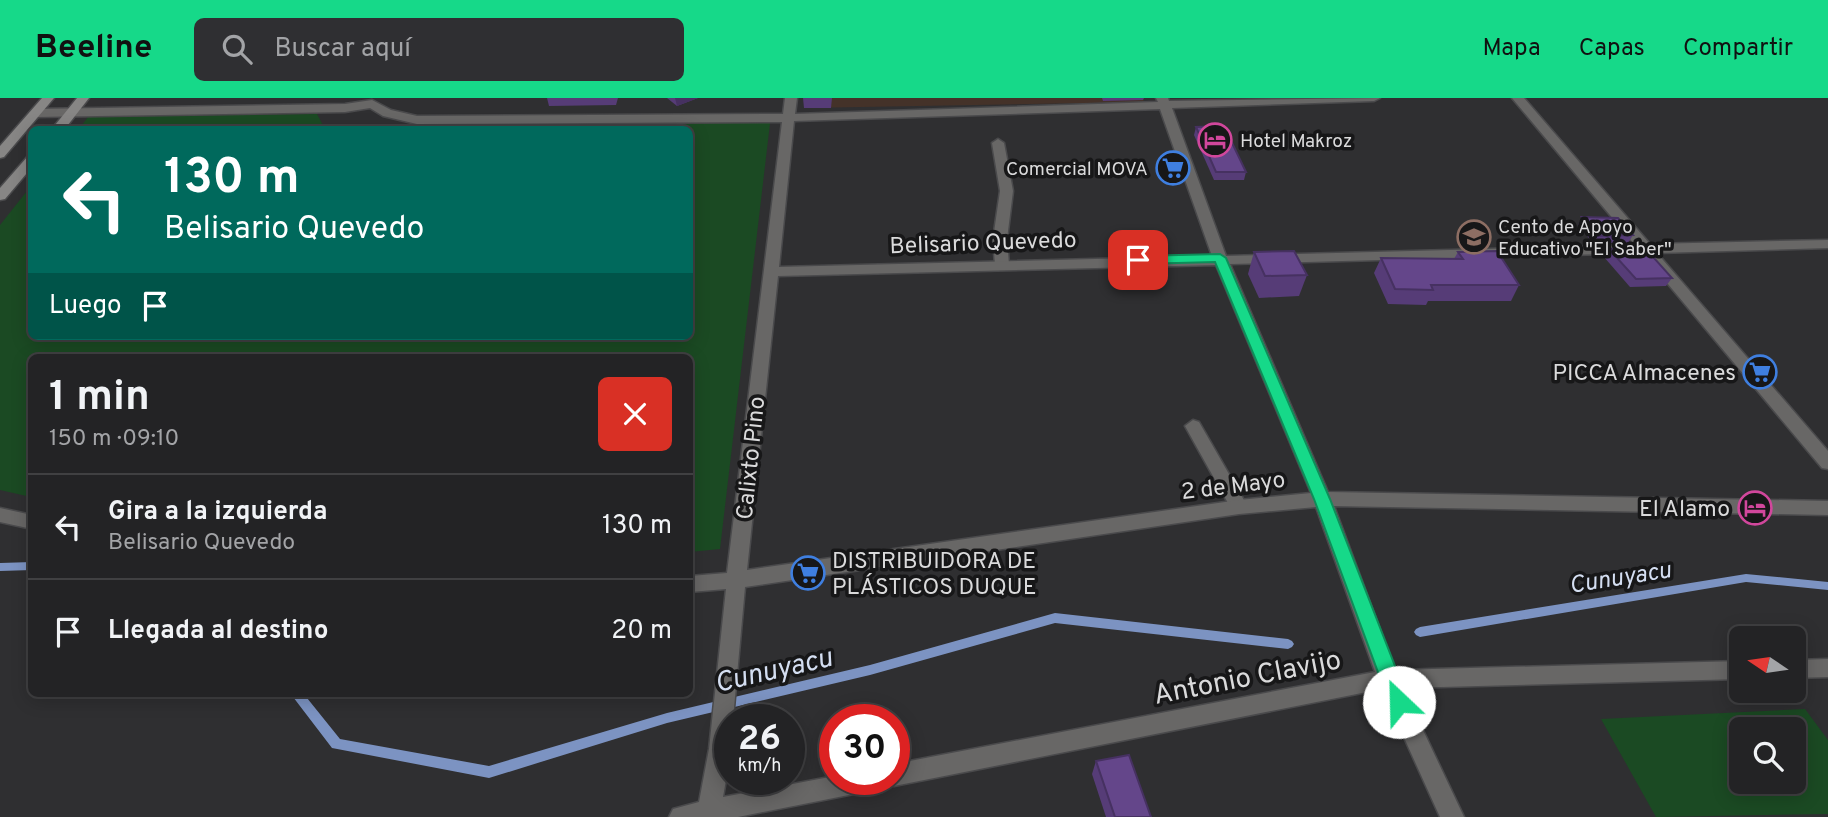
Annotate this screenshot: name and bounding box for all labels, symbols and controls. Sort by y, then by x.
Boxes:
search box [194,18,684,81]
text: Beeline [35,28,152,70]
icon: search [218,30,256,68]
text: Buscar aquí [274,33,411,66]
text: Mapa [1483,34,1541,64]
text: Capas [1579,34,1645,64]
text: Compartir [1683,34,1793,64]
hotel icon: Hotel Makroz [1196,121,1234,159]
place label: Hotel Makroz [1240,130,1352,154]
text: 130 m [164,149,300,211]
supermarket icon: Comercial MOVA [1154,149,1192,187]
icon: left [49,154,140,245]
place label: Comercial MOVA [1006,158,1148,182]
text: Belisario Quevedo [164,210,424,250]
place label: Cento de Apoyo Educativo "El Saber" [1498,216,1672,262]
school or university icon: Cento de Apoyo Educativo "El Saber" [1455,218,1493,256]
street label: Belisario Quevedo [889,227,1077,262]
pin [1108,230,1168,290]
icon: arrive [1119,241,1157,279]
icon: arrive [136,287,174,325]
text: Luego [49,290,122,323]
supermarket icon: PICCA Almacenes [1741,353,1779,391]
place label: PICCA Almacenes [1553,360,1736,389]
text: 1 min [49,372,150,425]
button: close [598,377,672,451]
street label: Calixto Pino [732,395,773,521]
text: 150 m · 09:10 [49,425,179,454]
street label: 2 de Mayo [1179,467,1287,508]
hotel icon: El Alamo [1736,489,1774,527]
text: Gira a la izquierda [108,496,327,529]
place label: El Alamo [1639,496,1730,525]
icon: left [49,508,87,546]
text: 130 m [602,510,672,543]
text: Belisario Quevedo [108,529,295,558]
place label: DISTRIBUIDORA DE PLÁSTICOS DUQUE [832,548,1036,603]
supermarket icon: DISTRIBUIDORA DE PLÁSTICOS DUQUE [789,554,827,592]
water label: Cunuyacu [1567,556,1674,602]
icon: arrive [49,613,87,651]
text: Llegada al destino [108,615,328,648]
text: 20 m [611,615,672,648]
north arrow [1729,626,1806,704]
map controls [1729,626,1806,794]
water label: Cunuyacu [711,641,837,703]
street label: Antonio Clavijo [1151,643,1344,715]
position arrow [1362,665,1436,739]
speed limit sign: 30 [819,704,910,795]
button: search [1729,717,1806,794]
text: 26 [738,718,781,762]
text: km/h [738,755,781,778]

